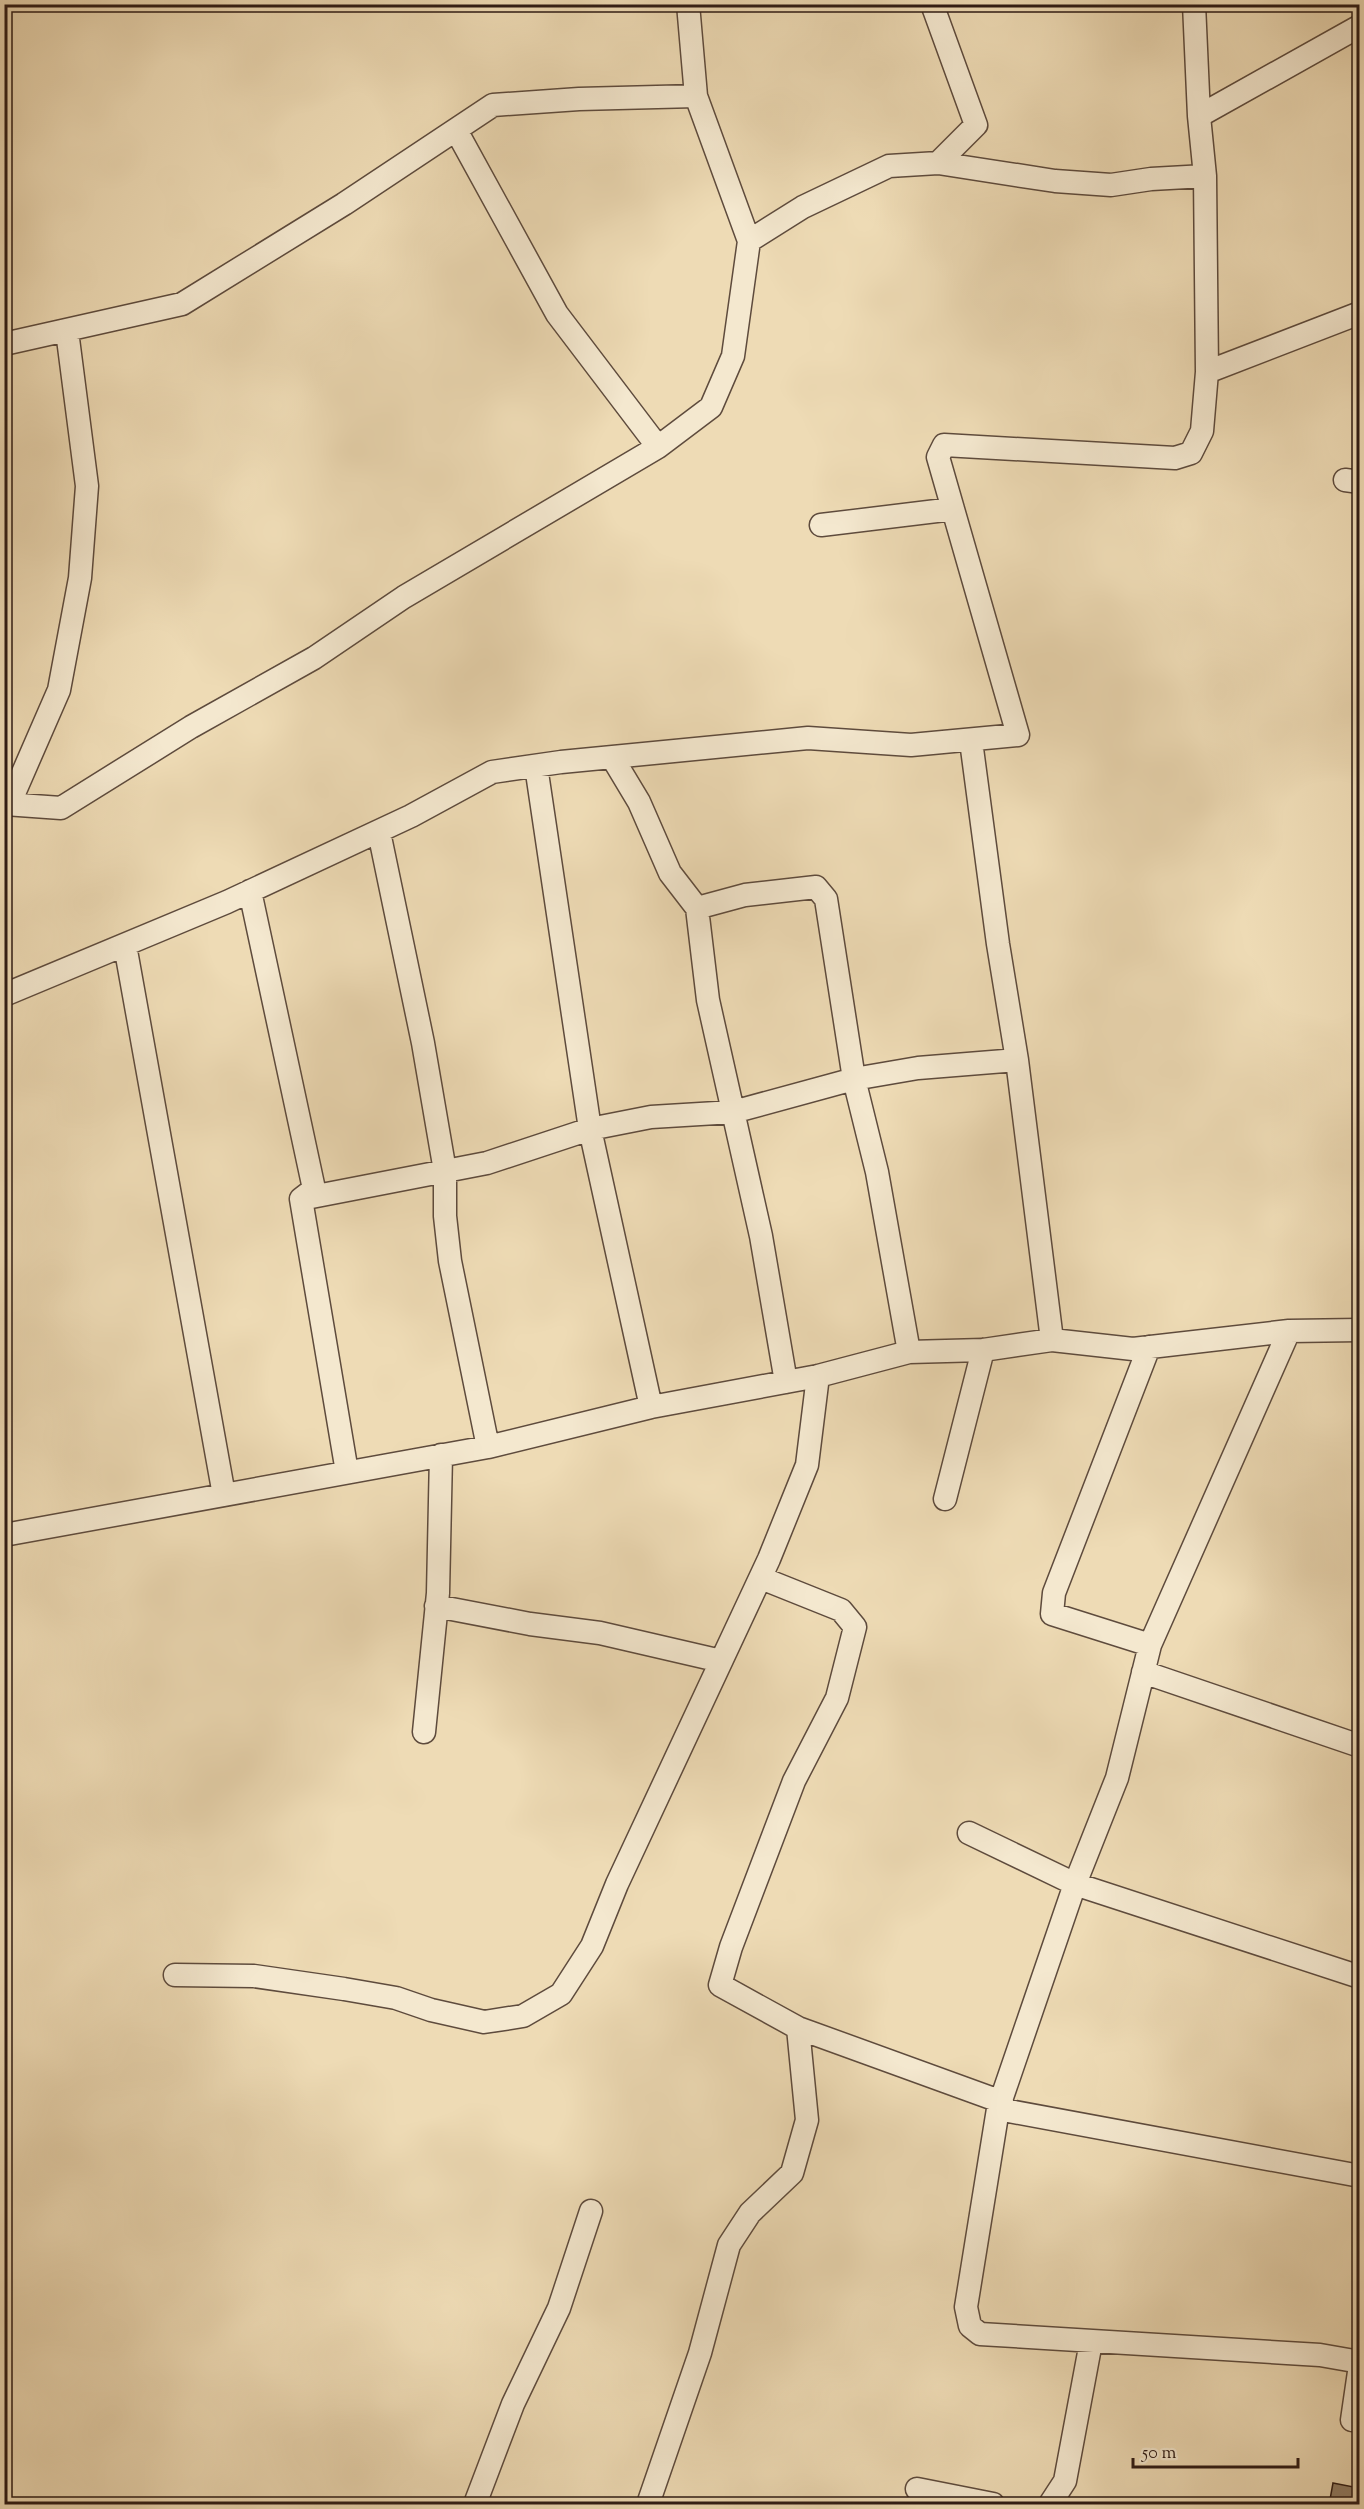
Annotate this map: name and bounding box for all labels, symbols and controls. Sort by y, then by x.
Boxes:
scale bar [1133,2431,1298,2469]
text: 50 m [1141,2441,1177,2467]

